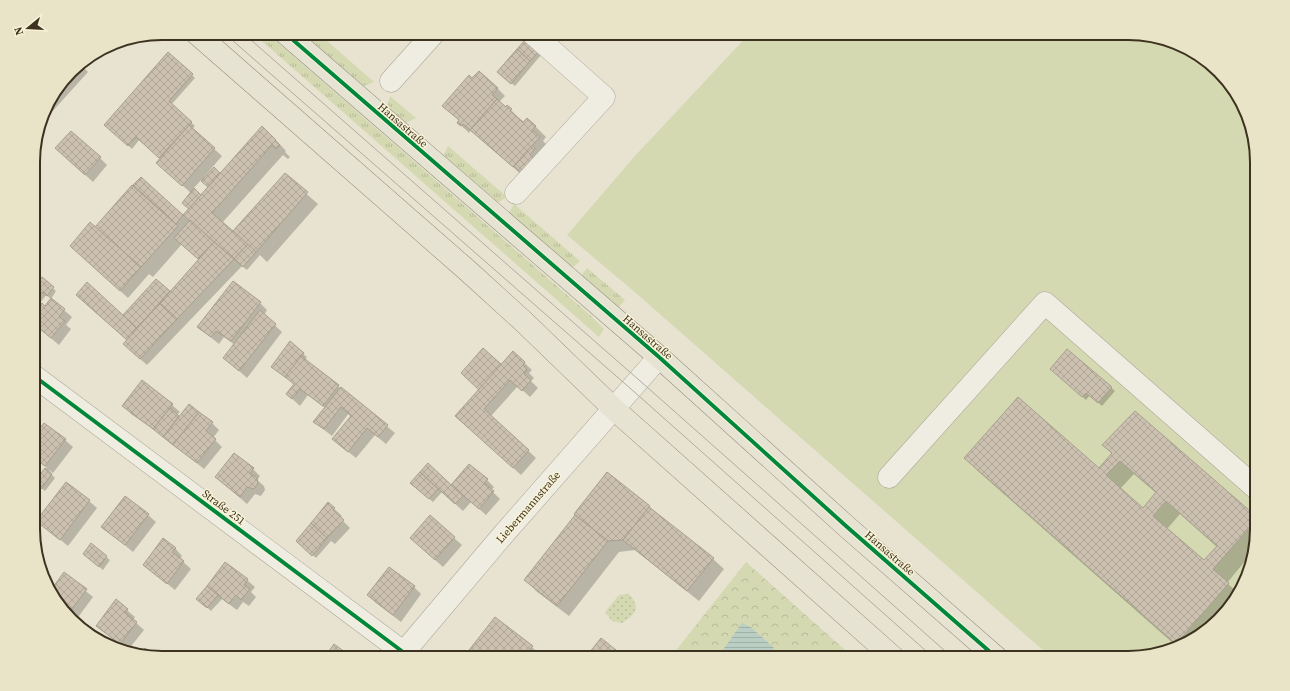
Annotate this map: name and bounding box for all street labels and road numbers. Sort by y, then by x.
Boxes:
street label: Hansastraße [374,99,431,152]
street label: Hansastraße [619,311,676,364]
street label: Liebermannstraße [493,468,564,547]
street label: Straße 251 [199,486,248,529]
street label: Hansastraße [861,527,918,580]

